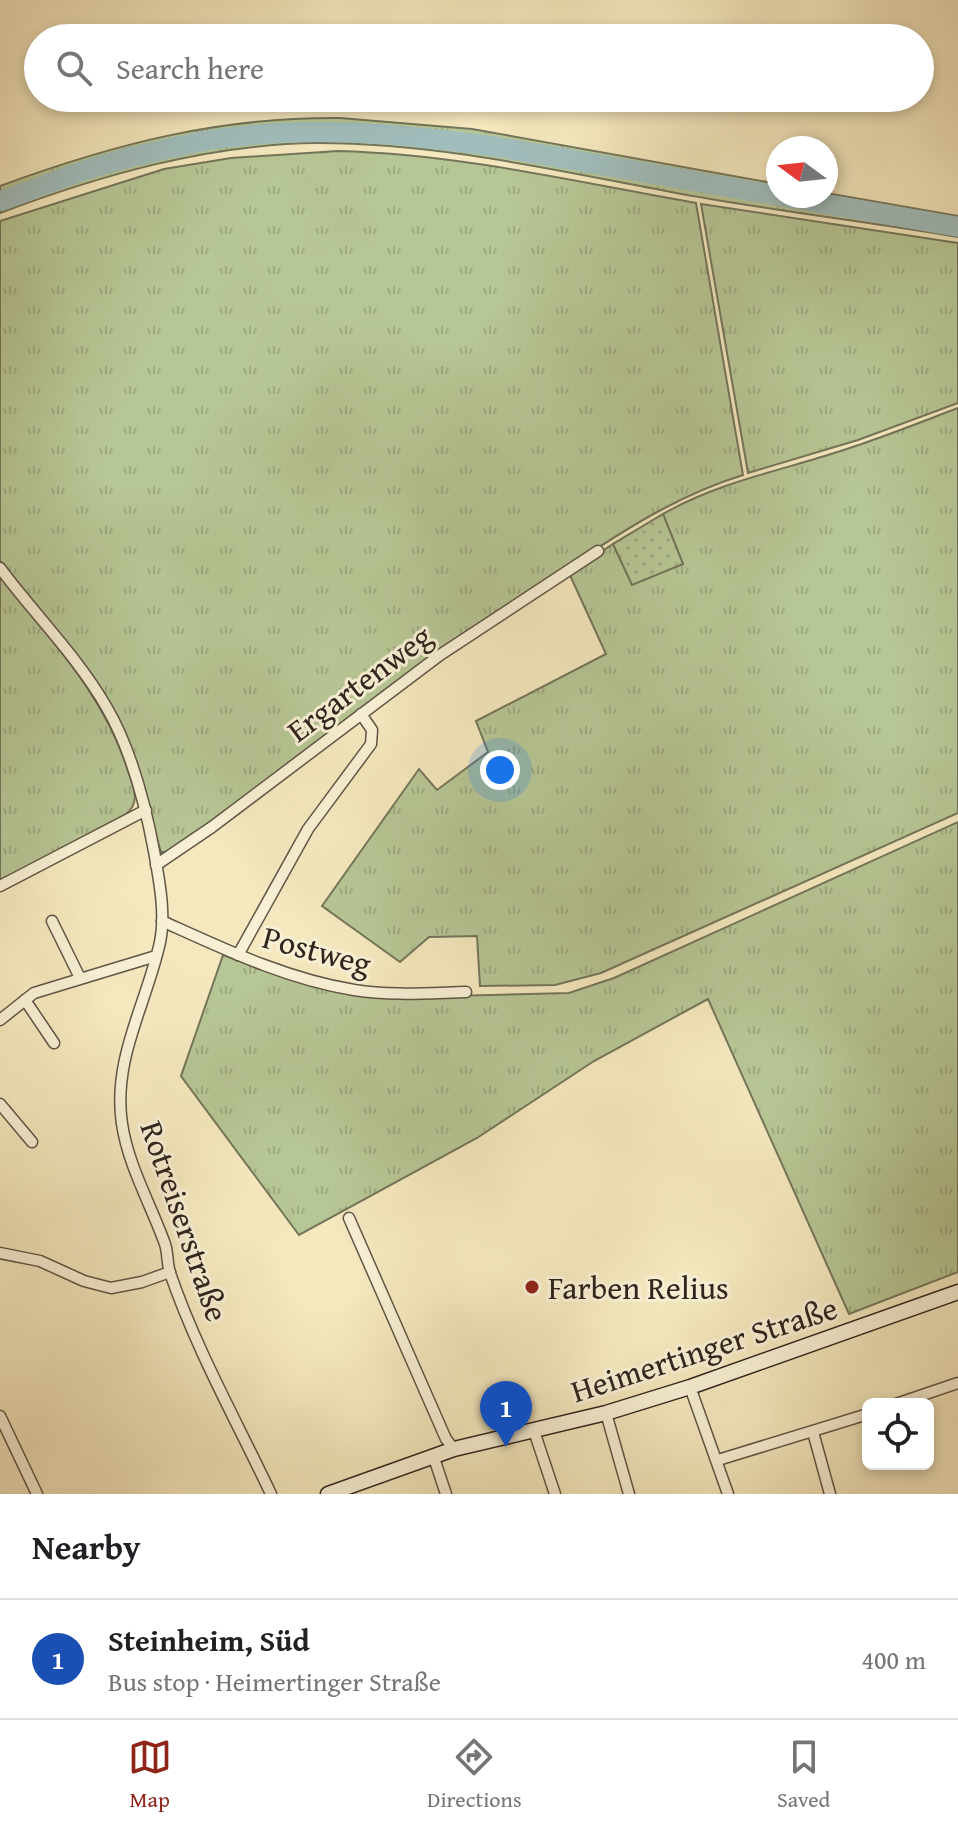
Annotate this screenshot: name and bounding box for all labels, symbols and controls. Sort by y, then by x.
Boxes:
search box [24,24,934,112]
icon: search [52,46,96,90]
text: Search here [116,46,264,90]
north arrow [766,136,838,208]
street label: Ergartenweg [277,613,441,753]
your location [480,750,520,790]
street label: Postweg [258,913,377,987]
street label: Rotreiserstraße [129,1114,241,1328]
place label: Farben Relius [548,1264,729,1311]
marker: Farben Relius [523,1278,541,1296]
street label: Heimertinger Straße [565,1284,843,1414]
pin: 1 [480,1381,532,1447]
map controls [862,1398,934,1470]
button: locate [862,1398,934,1470]
text: Nearby [32,1522,141,1571]
text: Steinheim, Süd [108,1618,310,1662]
text: 1 [51,1640,65,1679]
text: 400 m [861,1640,926,1679]
text: Bus stop · Heimertinger Straße [108,1662,441,1701]
tab: Map [128,1735,172,1815]
tab: Directions [427,1735,522,1815]
tab: Saved [777,1735,830,1815]

